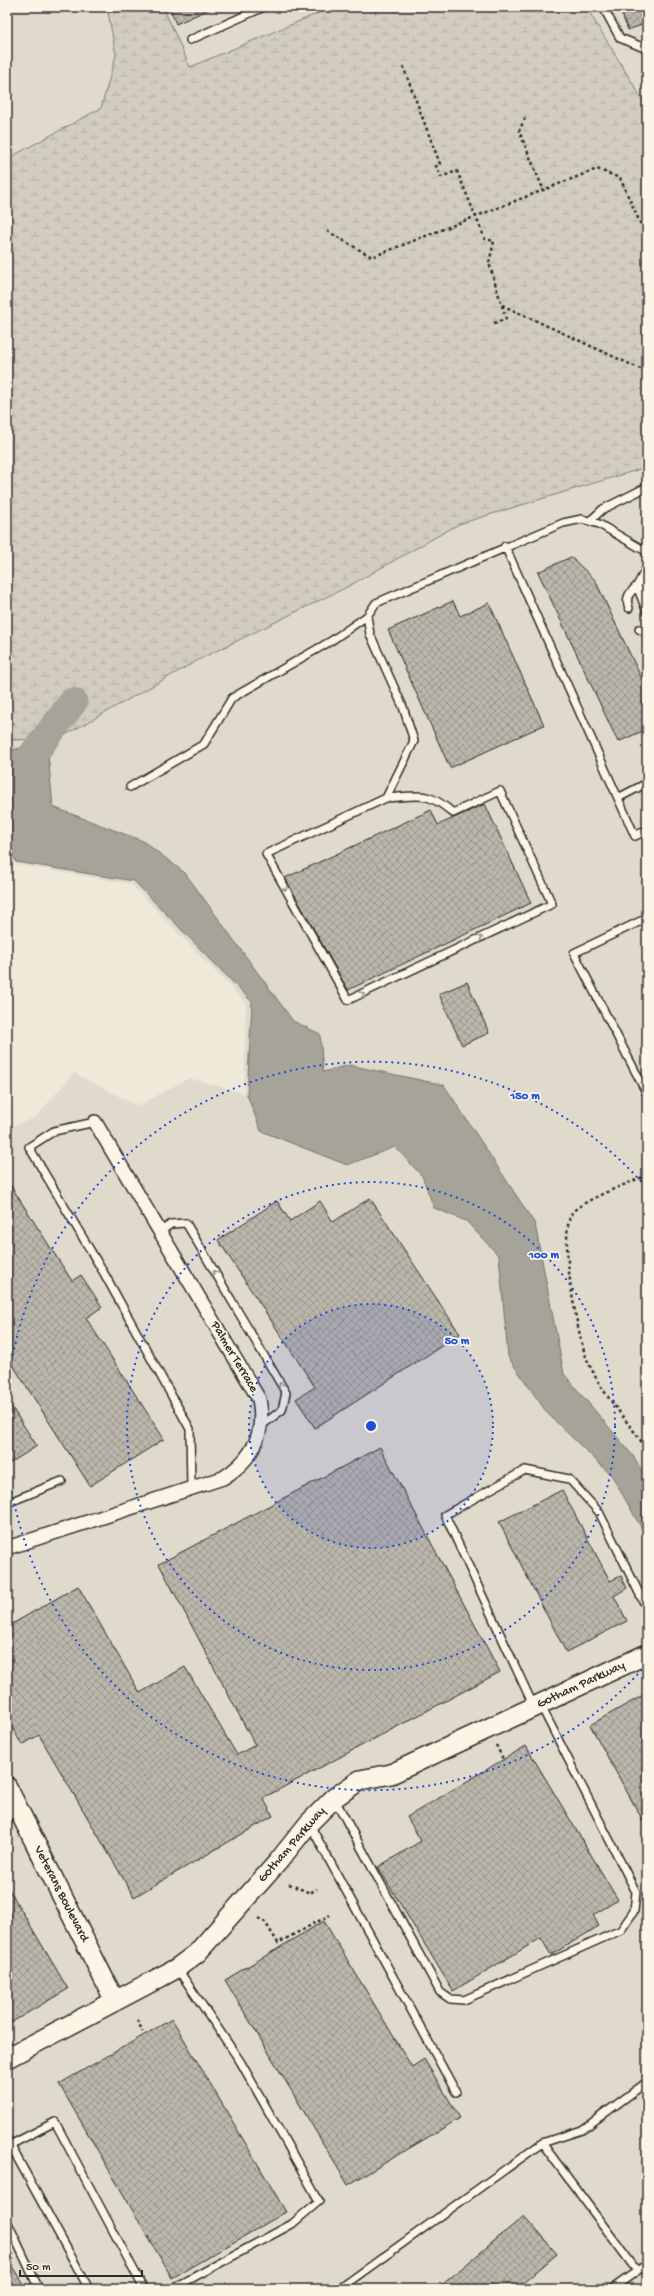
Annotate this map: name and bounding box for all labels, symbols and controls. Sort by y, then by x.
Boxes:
one-way arrow [280,884,287,891]
one-way arrow [475,935,483,943]
one-way arrow [358,991,365,999]
text: 150 m [509,1090,540,1104]
text: 100 m [528,1249,559,1263]
one-way arrow [213,1270,220,1277]
street label: Palmer Terrace [206,1318,261,1395]
text: 50 m [445,1335,470,1349]
one-way arrow [279,1382,286,1389]
centre of rings [364,1419,378,1433]
street label: Gotham Parkway [535,1658,628,1712]
street label: Gotham Parkway [255,1804,329,1886]
street label: Veterans Boulevard [30,1842,92,1946]
scale bar [20,2252,142,2278]
text: 50 m [26,2261,51,2275]

